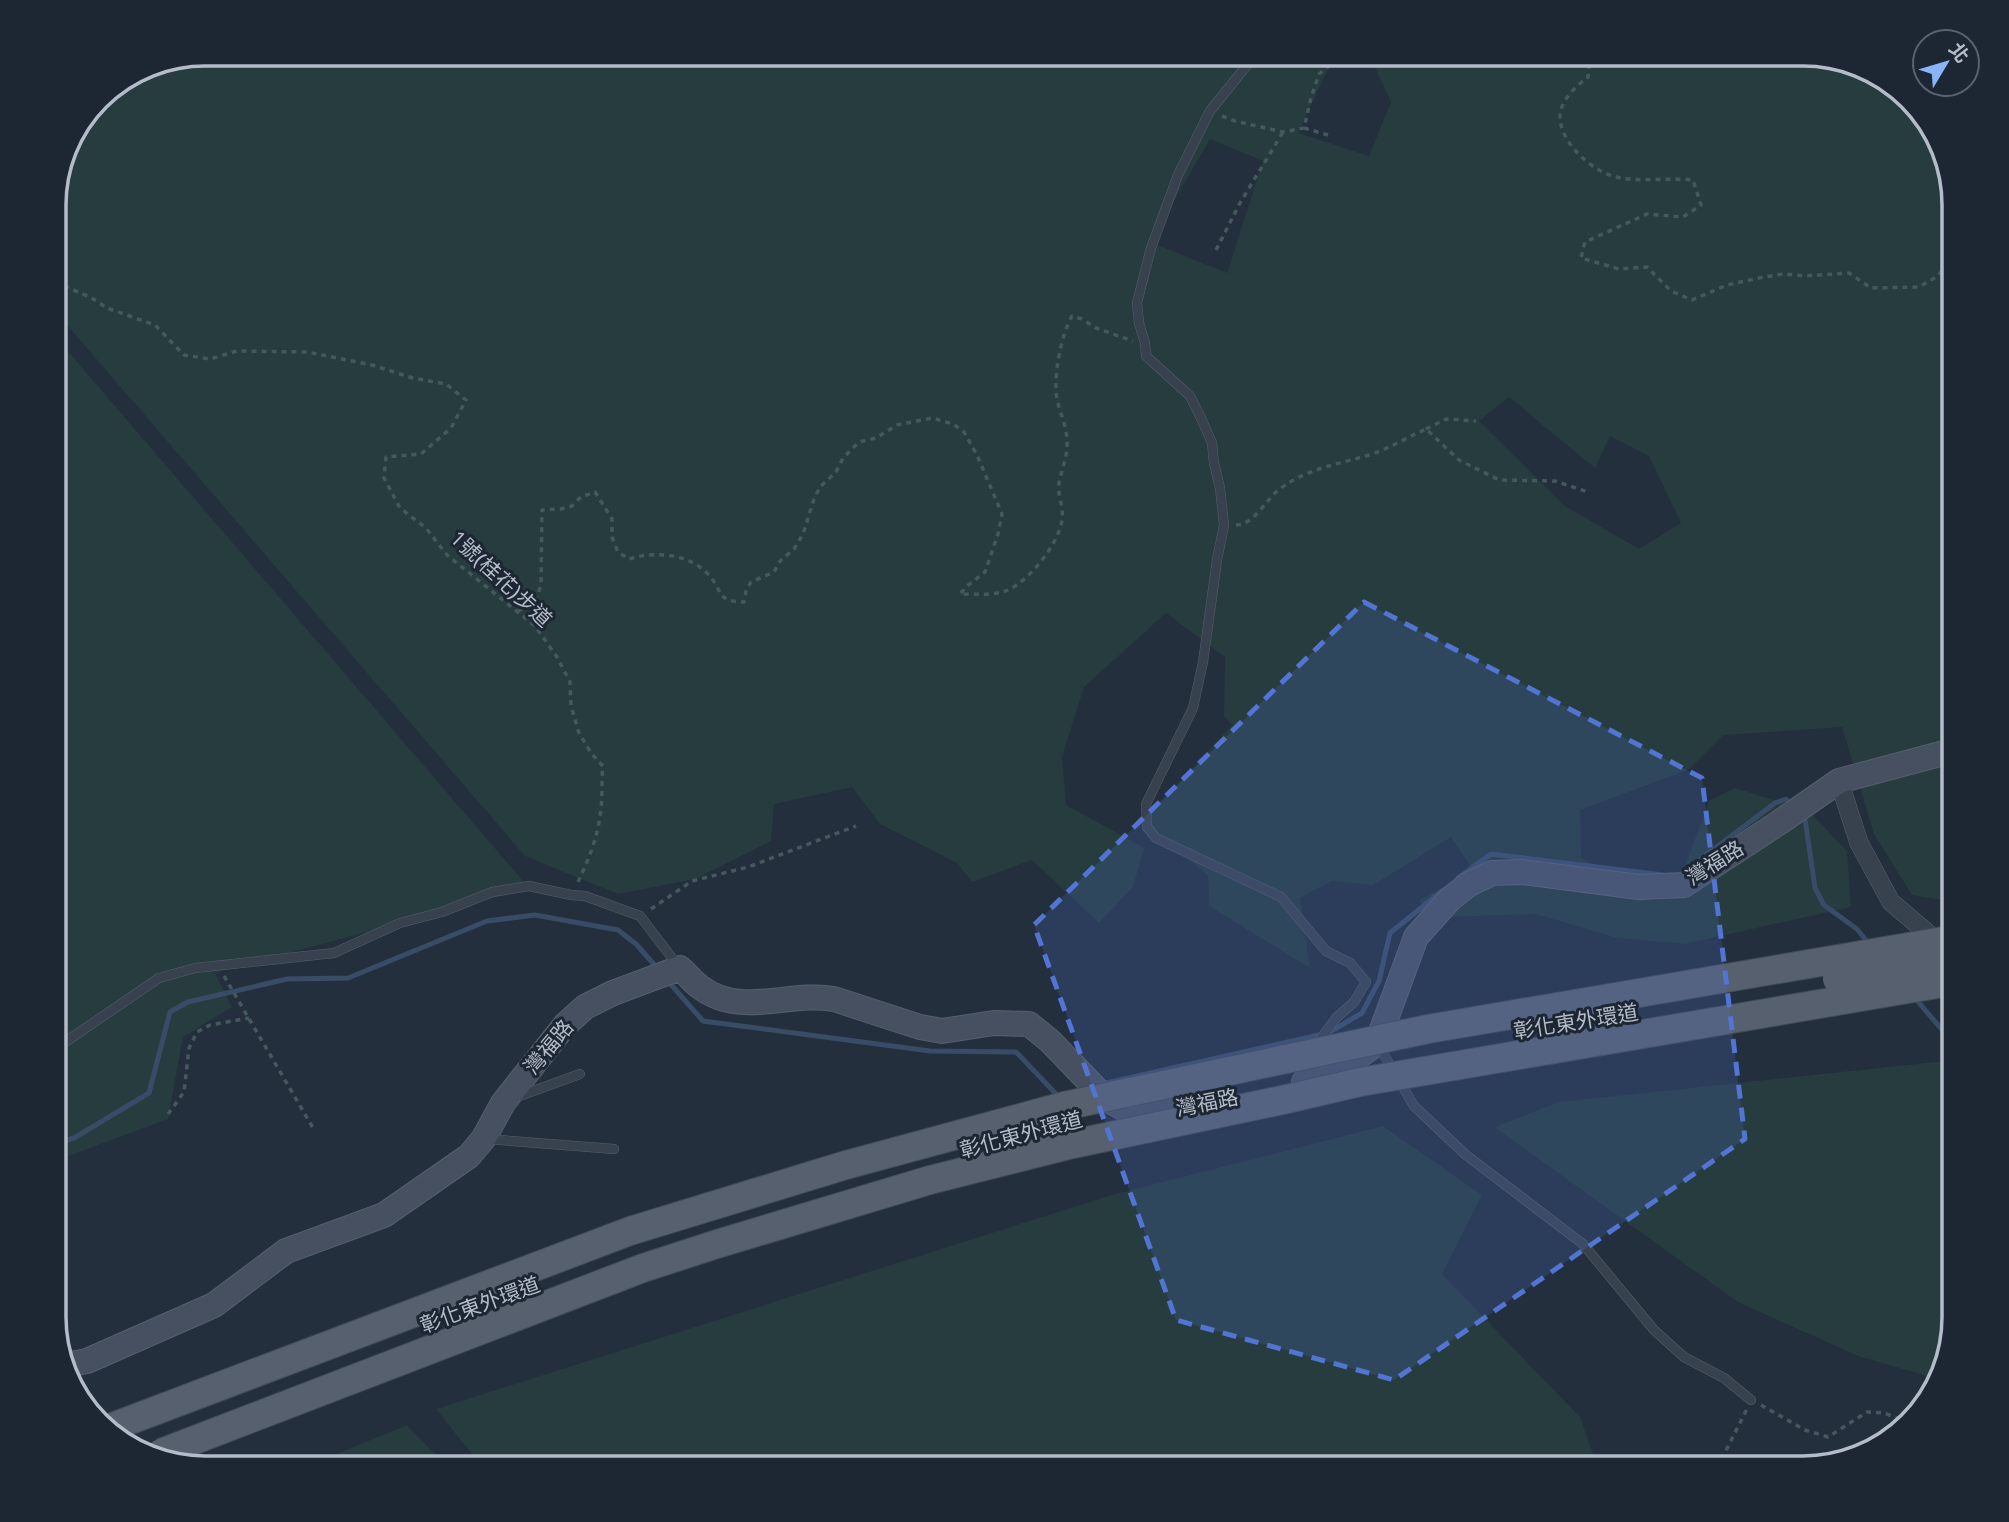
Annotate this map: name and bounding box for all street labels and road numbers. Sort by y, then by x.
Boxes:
street label: 1號(桂花)步道 [445,524,559,633]
street label: 灣福路 [1680,834,1749,891]
street label: 彰化東外環道 [1511,997,1640,1045]
street label: 灣福路 [517,1013,579,1079]
street label: 灣福路 [1173,1082,1240,1122]
street label: 彰化東外環道 [956,1104,1085,1164]
street label: 彰化東外環道 [416,1269,544,1339]

